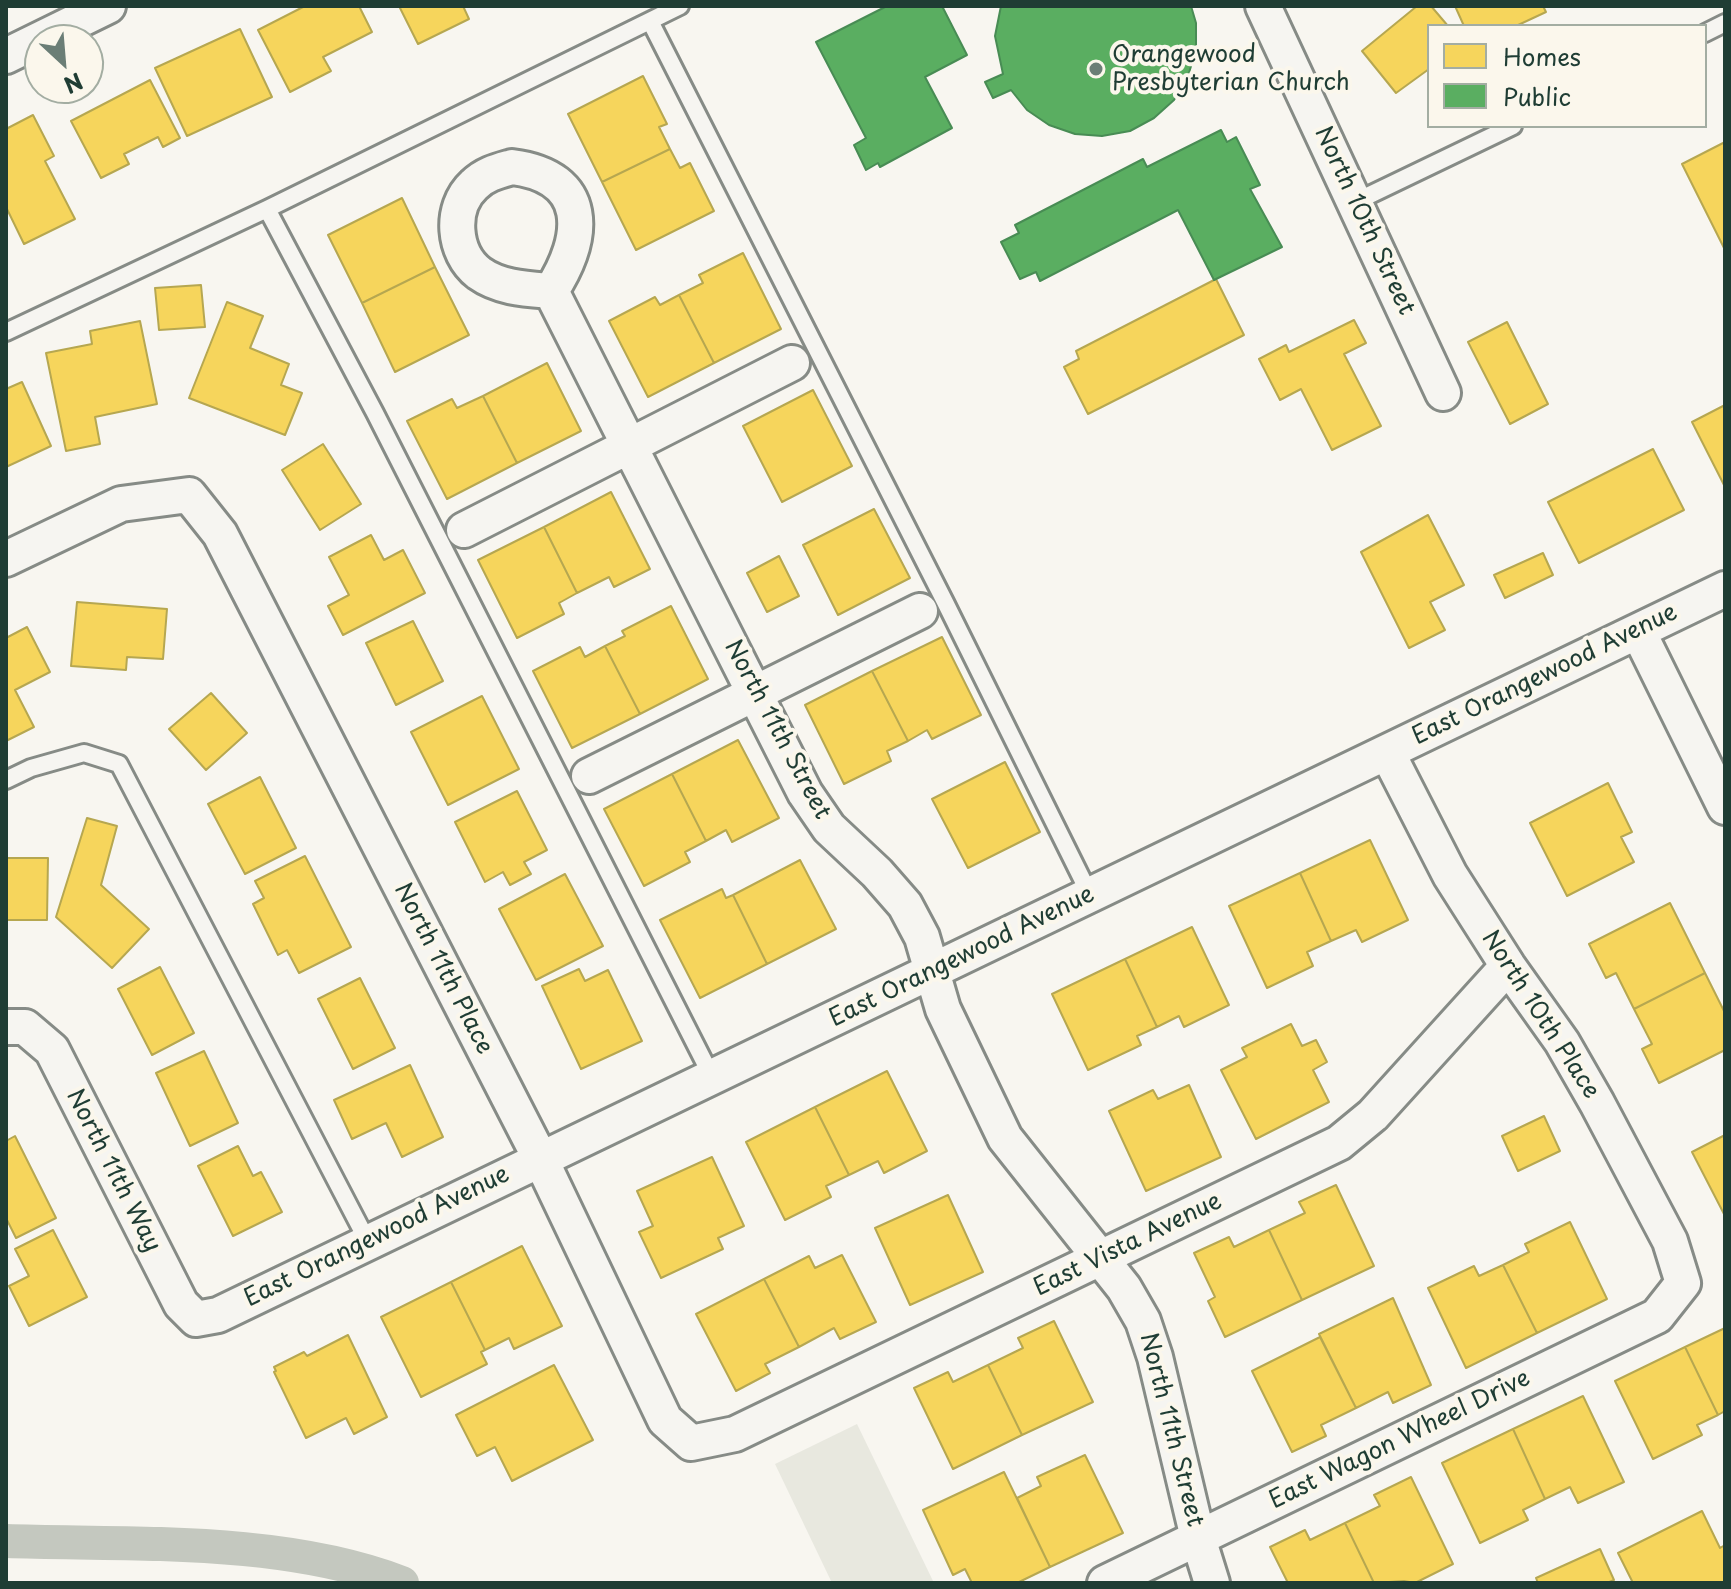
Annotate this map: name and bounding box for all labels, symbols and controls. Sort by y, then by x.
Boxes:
north arrow [24,24,104,104]
legend [1427,24,1707,128]
text: Homes [1503,38,1581,74]
place label: Orangewood Presbyterian Church [1112,41,1350,97]
marker: Orangewood Presbyterian Church [1087,60,1105,78]
text: N [59,66,89,103]
text: Public [1503,78,1571,114]
street label: North 10th Street [1308,122,1420,320]
street label: East Orangewood Avenue [1408,598,1682,752]
street label: North 11th Street [718,635,836,825]
street label: North 11th Place [387,879,499,1059]
street label: East Orangewood Avenue [825,880,1099,1034]
street label: North 10th Place [1475,926,1605,1104]
street label: North 11th Way [60,1085,166,1257]
street label: East Orangewood Avenue [240,1160,514,1314]
street label: East Vista Avenue [1029,1187,1227,1303]
street label: North 11th Street [1133,1330,1209,1530]
street label: East Wagon Wheel Drive [1265,1364,1535,1516]

